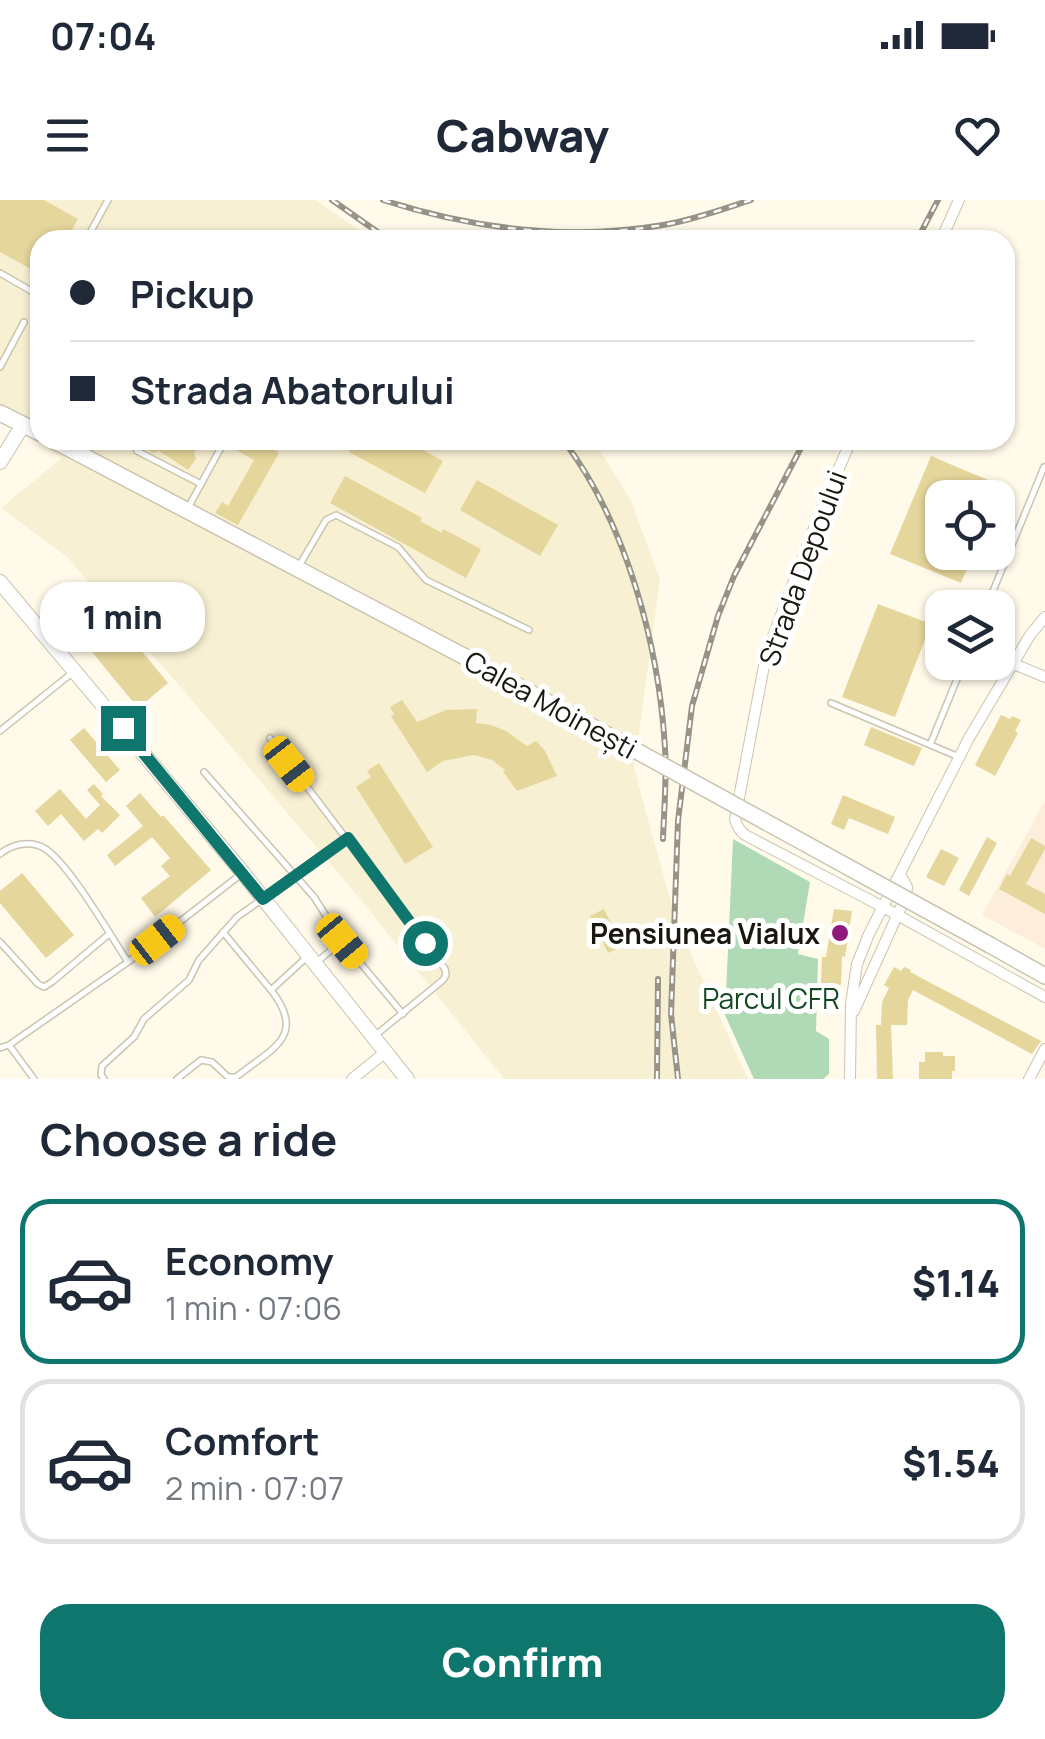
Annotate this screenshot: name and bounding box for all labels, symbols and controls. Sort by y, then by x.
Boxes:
text: 07:04 [50,9,156,61]
text: Cabway [436,104,609,166]
icon: menu [40,108,95,163]
icon: heart [950,108,1005,163]
text: Pickup [130,267,254,319]
text: Strada Abatorului [130,363,455,415]
street label: Strada Depoului [749,465,855,671]
map controls [925,480,1015,680]
button: locate [925,480,1015,570]
callout: 1 min [41,583,206,653]
button: layers [925,590,1015,680]
text: 1 min [82,595,163,639]
street label: Calea Moinești [458,641,644,767]
route end [101,706,146,751]
car [259,731,319,797]
car [311,908,373,974]
car [124,910,190,970]
place label: Pensiunea Vialux [590,914,820,952]
route start [403,921,448,966]
marker: Pensiunea Vialux [829,922,851,944]
park label: Parcul CFR [702,979,840,1017]
text: Choose a ride [40,1108,337,1170]
text: Economy [165,1234,334,1286]
icon: car [45,1237,135,1327]
text: $1.14 [912,1256,1000,1308]
text: 1 min · 07:06 [165,1286,342,1330]
text: Comfort [165,1414,319,1466]
icon: car [45,1417,135,1507]
text: $1.54 [902,1436,1000,1488]
text: 2 min · 07:07 [165,1466,344,1510]
button: Confirm [40,1604,1005,1719]

